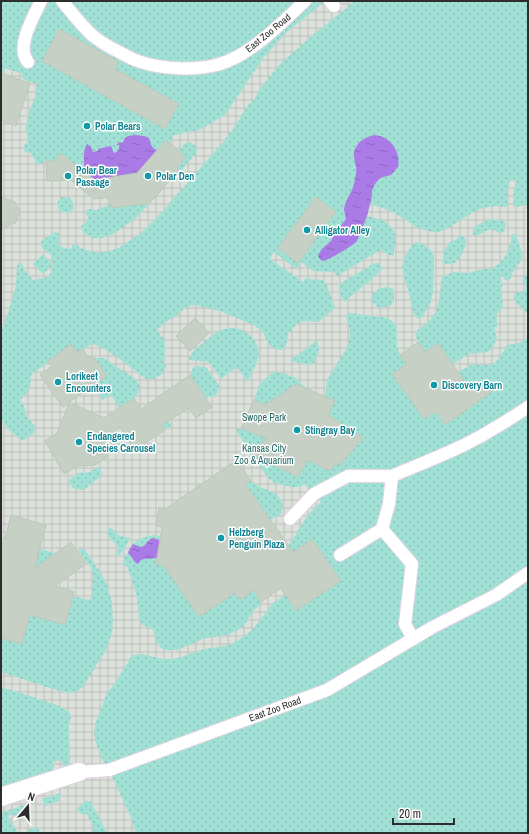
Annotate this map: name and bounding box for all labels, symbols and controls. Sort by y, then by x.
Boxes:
street label: East Zoo Road [243,11,293,55]
place label: Polar Bears [95,120,141,133]
marker: Polar Bears [82,121,92,131]
place label: Polar Bear Passage [76,164,118,189]
place label: Polar Den [156,170,194,183]
marker: Polar Bear Passage [63,171,73,181]
marker: Polar Den [143,171,153,181]
place label: Alligator Alley [315,224,370,237]
marker: Alligator Alley [302,225,312,235]
place label: Lorikeet Encounters [66,370,112,395]
marker: Lorikeet Encounters [53,377,63,387]
place label: Discovery Barn [442,379,502,392]
marker: Discovery Barn [429,380,439,390]
park label: Swope Park [242,411,287,424]
place label: Stingray Bay [305,424,356,437]
marker: Stingray Bay [292,425,302,435]
place label: Endangered Species Carousel [87,430,155,455]
marker: Endangered Species Carousel [74,437,84,447]
park label: Kansas City Zoo & Aquarium [234,442,294,467]
place label: Helzberg Penguin Plaza [229,526,285,551]
marker: Helzberg Penguin Plaza [216,533,226,543]
street label: East Zoo Road [247,694,303,724]
north arrow [8,786,48,826]
text: N [26,789,37,804]
scale bar [393,800,454,826]
text: 20 m [399,806,421,822]

